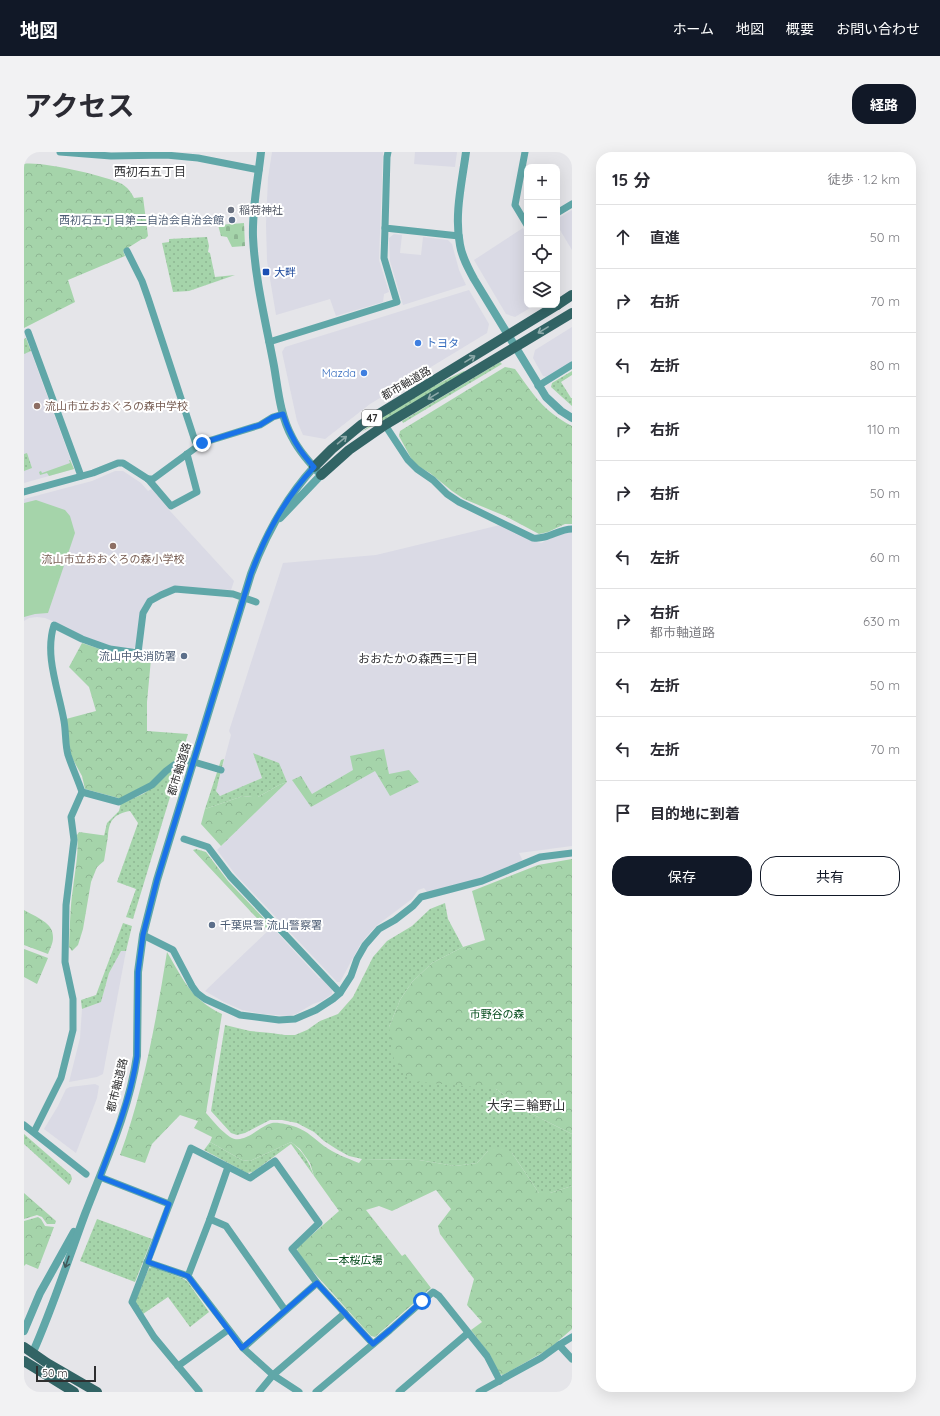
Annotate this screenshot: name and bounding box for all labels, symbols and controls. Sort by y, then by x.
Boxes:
text: 地図 [20,18,58,42]
text: ホーム [672,20,714,38]
text: 地図 [736,20,764,38]
text: 概要 [786,20,814,38]
text: お問い合わせ [836,20,920,38]
button: 経路 [852,84,916,124]
text: アクセス [24,88,135,123]
district label: 西初石五丁目 [114,164,186,179]
map controls [524,164,560,308]
button: + [524,164,560,200]
text: 15 分 [612,169,650,190]
text: 徒歩 · 1.2 km [828,171,900,187]
button: − [524,200,560,236]
place label: 稲荷神社 [239,203,283,217]
marker: 稲荷神社 [226,205,236,215]
place label: 西初石五丁目第二自治会自治会館 [59,213,224,227]
marker: 西初石五丁目第二自治会自治会館 [227,215,237,225]
icon: ahead [612,226,634,248]
text: 直進 [650,228,680,247]
text: 50 m [870,229,900,245]
button: locate [524,236,560,272]
place label: 大畔 [274,265,296,279]
marker: 大畔 [261,267,271,277]
button: layers [524,272,560,308]
icon: right [612,290,634,312]
text: 右折 [650,292,680,311]
text: 70 m [870,293,900,309]
one-way arrow [537,326,549,334]
place label: トヨタ [426,336,459,350]
marker: トヨタ [413,338,423,348]
one-way arrow [464,354,476,362]
icon: left [612,354,634,376]
text: 左折 [650,356,680,375]
text: 80 m [870,357,900,373]
street label: 都市軸道路 [379,363,433,403]
place label: Mazda [322,366,356,380]
marker: Mazda [359,368,369,378]
one-way arrow [427,393,439,401]
place label: 流山市立おおぐろの森中学校 [45,399,188,413]
marker: 流山市立おおぐろの森中学校 [32,401,42,411]
road number: 47 [362,410,382,426]
icon: right [612,418,634,440]
text: 右折 [650,420,680,439]
text: 110 m [867,421,900,437]
route end [193,434,211,452]
one-way arrow [337,436,347,445]
icon: right [612,482,634,504]
text: 右折 [650,484,680,503]
text: 50 m [870,485,900,501]
marker: 流山市立おおぐろの森小学校 [108,541,118,551]
icon: left [612,546,634,568]
text: 左折 [650,548,680,567]
text: 60 m [870,549,900,565]
place label: 流山市立おおぐろの森小学校 [42,552,185,566]
text: 右折 [650,603,680,622]
icon: right [612,610,634,632]
text: 630 m [863,613,900,629]
text: 都市軸道路 [650,624,715,640]
place label: 流山中央消防署 [99,649,176,663]
marker: 流山中央消防署 [179,651,189,661]
district label: おおたかの森西三丁目 [358,651,478,666]
icon: left [612,674,634,696]
text: 左折 [650,676,680,695]
text: 50 m [870,677,900,693]
icon: left [612,738,634,760]
text: 左折 [650,740,680,759]
street label: 都市軸道路 [164,741,194,797]
text: 70 m [870,741,900,757]
icon: arrive [612,802,634,824]
text: 目的地に到着 [650,804,740,823]
button: 保存 [612,856,752,896]
button: 共有 [760,856,900,896]
place label: 千葉県警 流山警察署 [220,918,322,932]
marker: 千葉県警 流山警察署 [207,920,217,930]
park label: 市野谷の森 [470,1007,525,1021]
street label: 都市軸道路 [104,1057,130,1113]
district label: 大字三輪野山 [487,1097,565,1113]
park label: 一本桜広場 [328,1253,383,1267]
one-way arrow [63,1256,70,1269]
route start [413,1292,431,1310]
scale bar [36,1364,96,1383]
text: 50 m [42,1366,68,1380]

